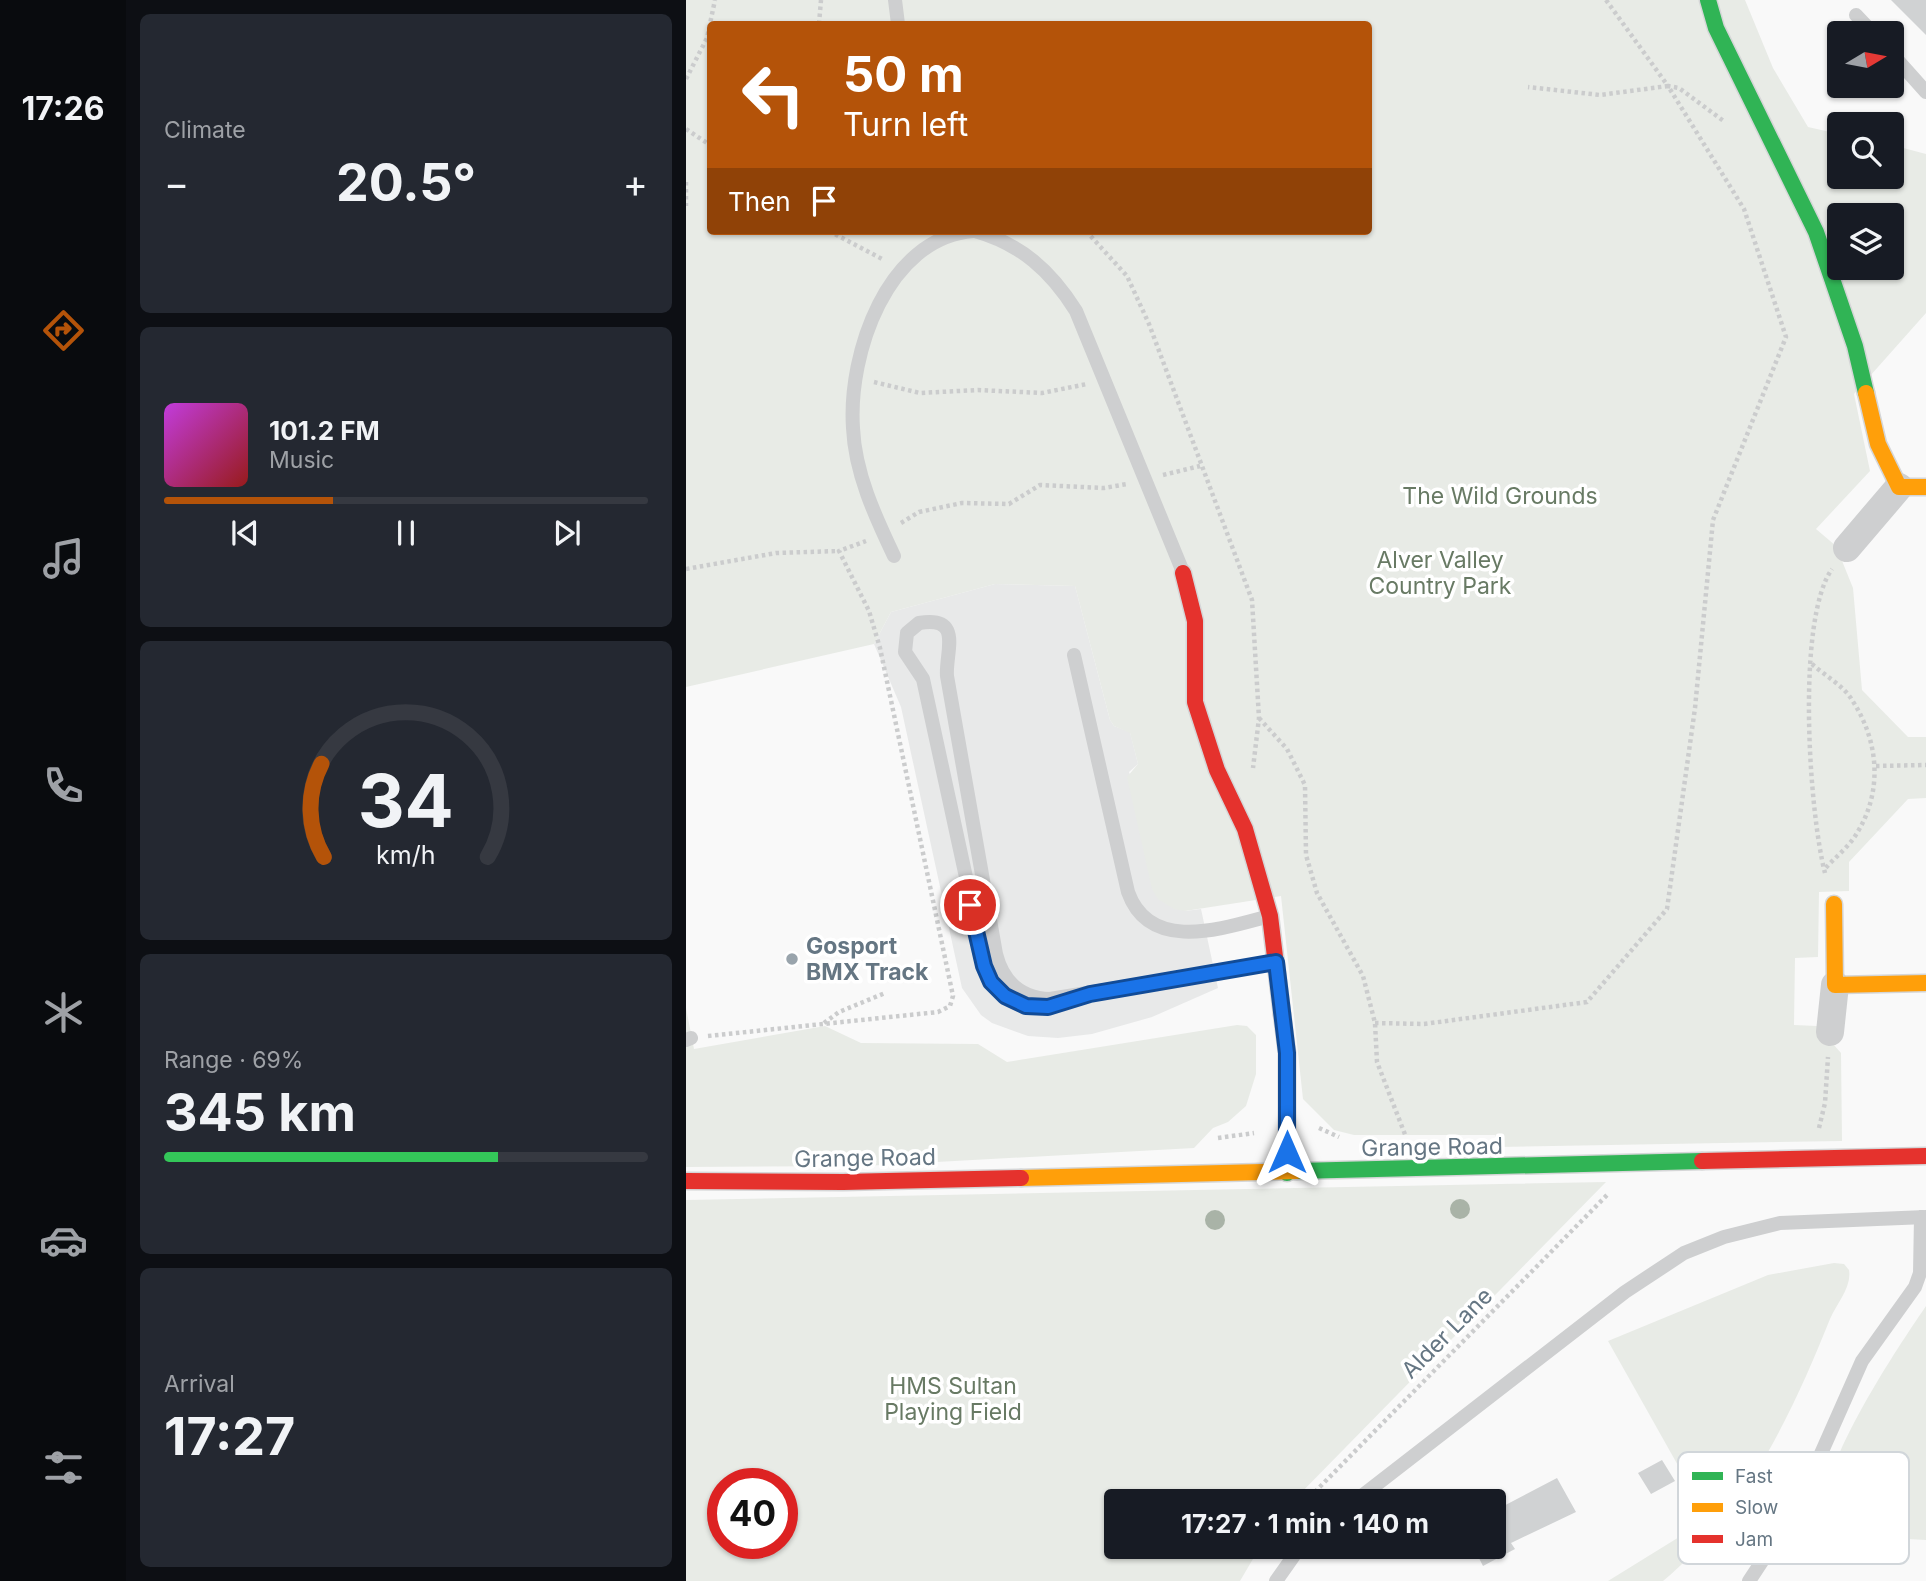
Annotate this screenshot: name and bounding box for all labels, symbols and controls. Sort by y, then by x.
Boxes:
north arrow [1827,21,1904,98]
map controls [1827,21,1904,280]
text: 50 m [843,45,964,104]
icon: left [728,49,819,140]
text: 17:26 [22,89,104,128]
text: Turn left [843,105,968,144]
button: search [1827,112,1904,189]
text: Climate [164,116,246,144]
text: 20.5° [336,151,476,214]
text: − [164,160,189,206]
text: + [623,160,648,206]
icon: arrive [805,182,843,220]
text: Then [728,186,791,217]
button: layers [1827,203,1904,280]
icon: directions [39,306,88,355]
text: 101.2 FM [269,415,380,446]
text: Music [269,446,334,474]
park label: The Wild Grounds [1402,482,1598,510]
icon: previous [226,514,264,552]
icon: pause [387,514,425,552]
icon: next [548,514,586,552]
icon: music [39,534,88,583]
park label: Alver Valley Country Park [1369,546,1512,600]
text: 34 [358,756,454,845]
icon: phone [39,761,88,810]
text: km/h [376,839,436,869]
pin [940,875,1000,935]
icon: arrive [951,886,989,924]
place label: Gosport BMX Track [806,932,929,986]
marker: Gosport BMX Track [784,951,800,967]
icon: climate [39,988,88,1037]
text: Range · 69% [164,1046,303,1074]
text: 345 km [164,1081,356,1144]
position arrow [1250,1115,1324,1189]
street label: Grange Road [1361,1132,1503,1162]
street label: Grange Road [794,1143,936,1173]
icon: car [39,1216,88,1265]
street label: Alder Lane [1396,1282,1498,1384]
text: Arrival [164,1370,235,1398]
park label: HMS Sultan Playing Field [884,1372,1022,1426]
text: 17:27 [164,1405,295,1468]
icon: filters [39,1443,88,1492]
legend [1678,1452,1909,1564]
text: Fast [1735,1465,1773,1488]
speed limit sign: 40 [707,1468,798,1559]
text: Slow [1735,1496,1778,1519]
text: 17:27 · 1 min · 140 m [1181,1508,1429,1539]
text: Jam [1735,1528,1773,1551]

